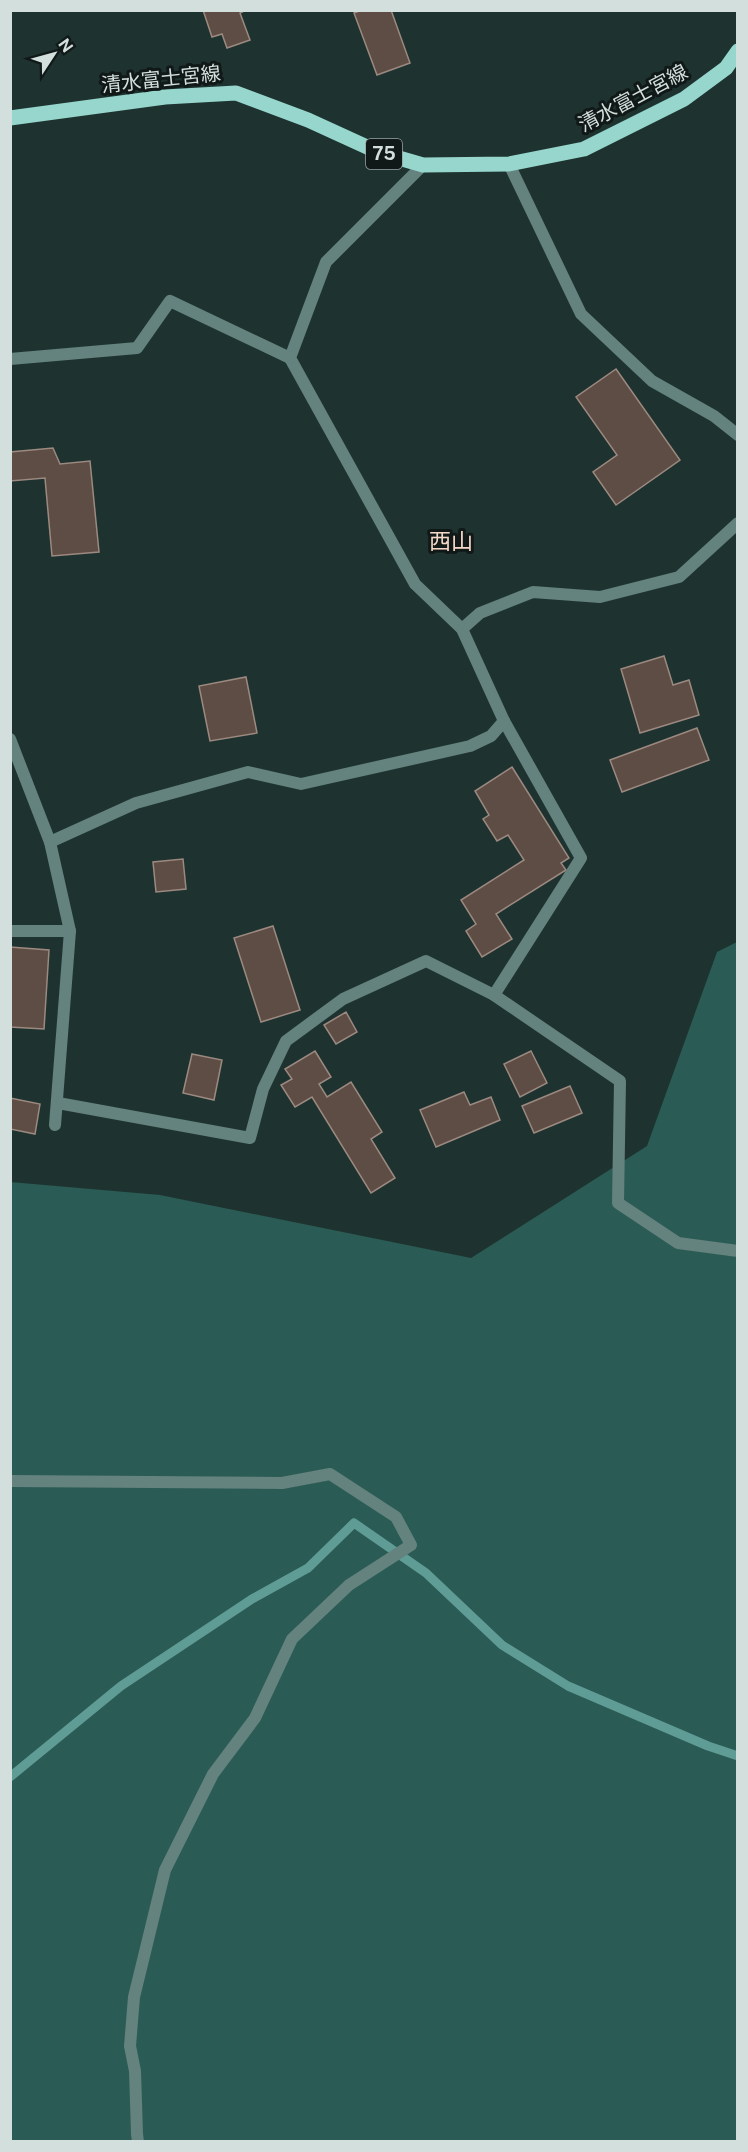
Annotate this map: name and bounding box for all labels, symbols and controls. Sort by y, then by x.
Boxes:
north arrow [24,24,84,84]
text: N [54,35,77,56]
street label: 清水富士宮線 [574,59,692,137]
street label: 清水富士宮線 [100,61,222,97]
road number: 75 [366,139,402,169]
district label: 西山 [429,528,473,554]

